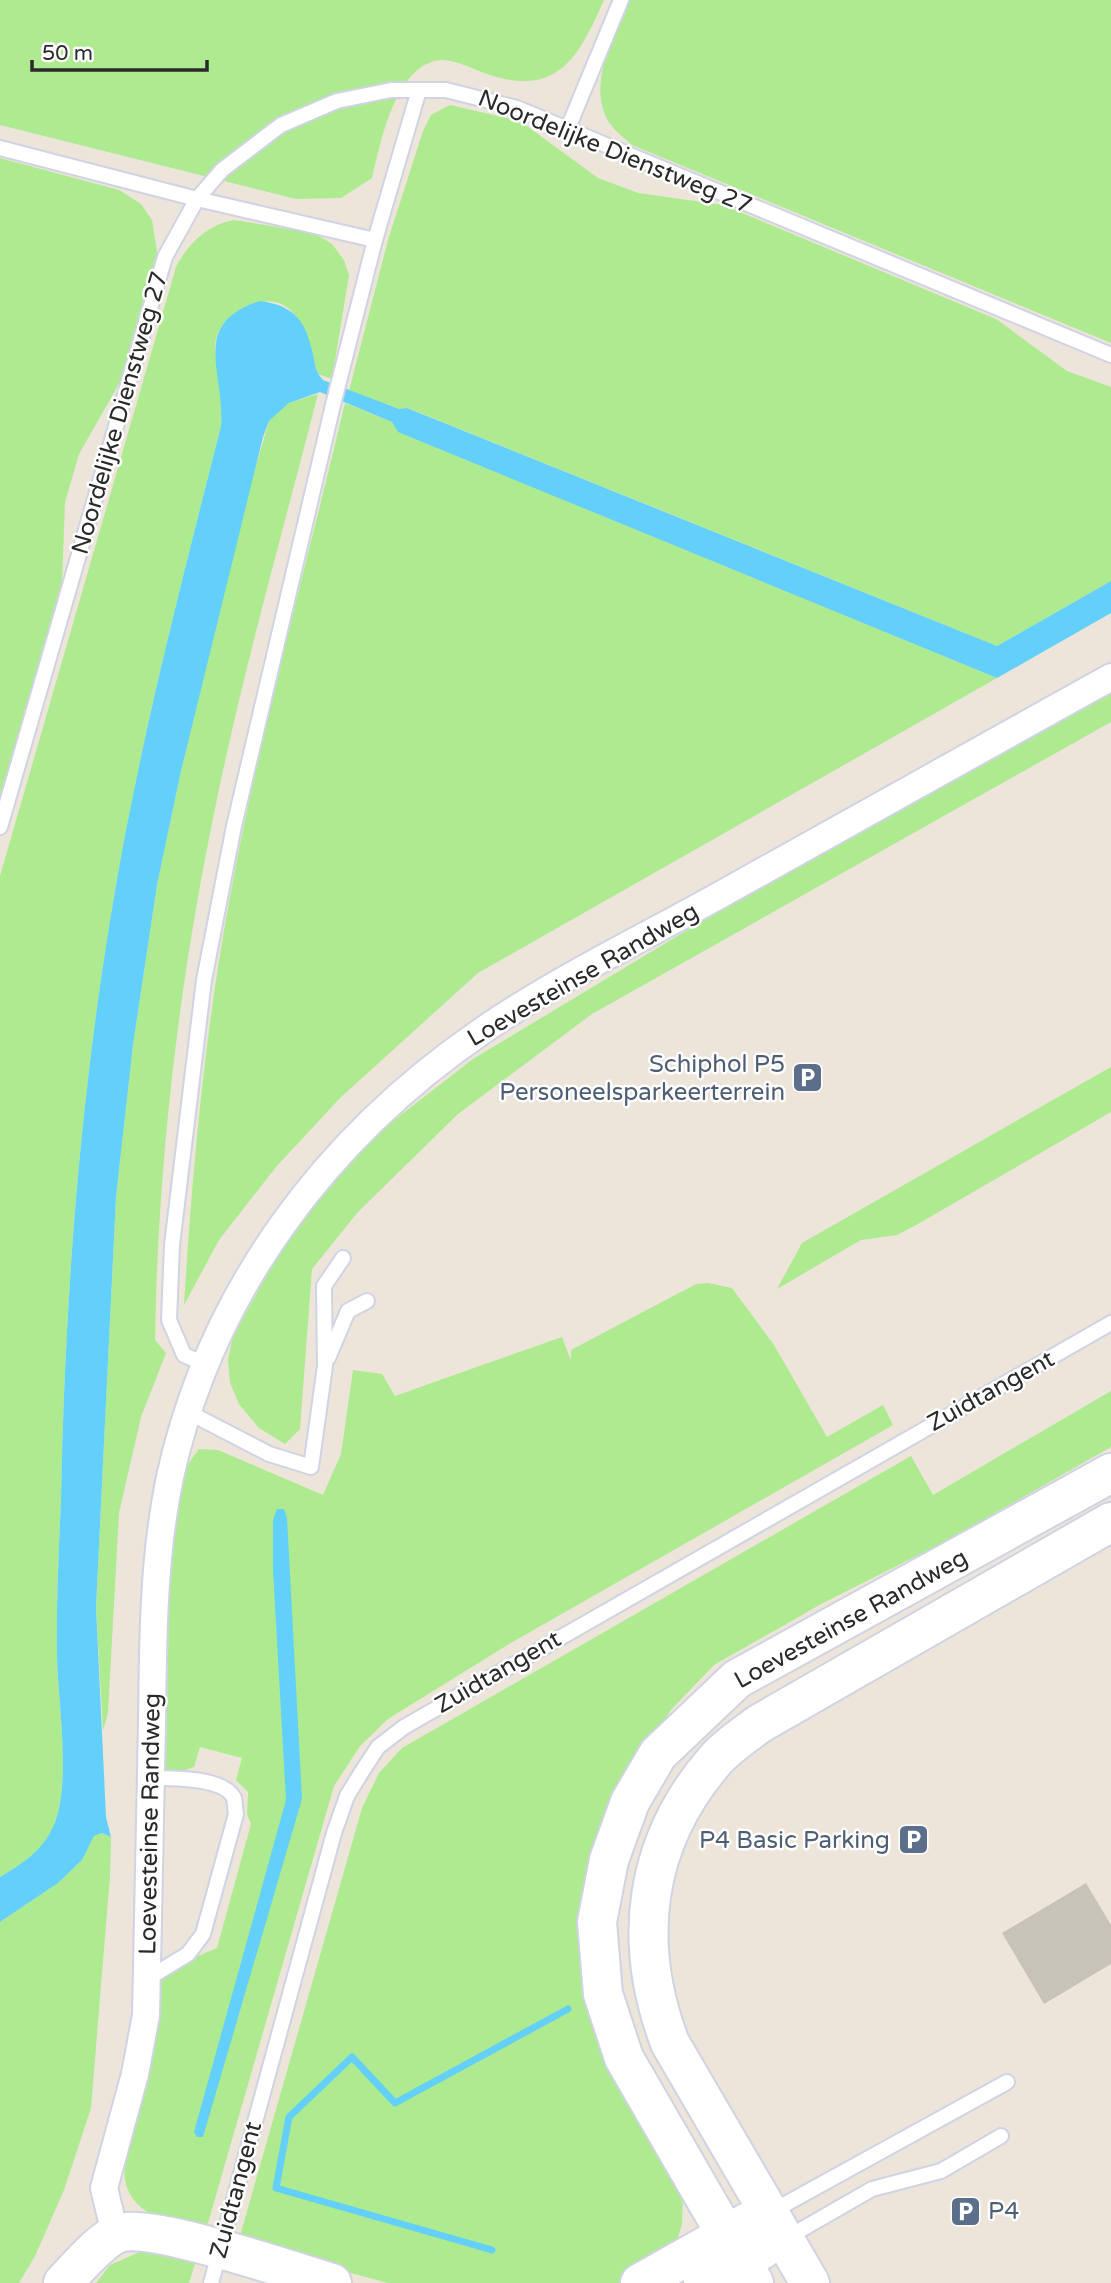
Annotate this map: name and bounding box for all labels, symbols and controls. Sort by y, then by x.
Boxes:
scale bar [32,28,206,72]
text: 50 m [42,41,93,66]
street label: Noordelijke Dienstweg 27 [474,84,756,220]
street label: Noordelijke Dienstweg 27 [66,268,174,558]
street label: Loevesteinse Randweg [462,897,704,1053]
place label: Schiphol P5 Personeelsparkeerterrein [499,1050,785,1107]
parking icon: Schiphol P5 Personeelsparkeerterrein [791,1061,825,1095]
street label: Zuidtangent [923,1344,1059,1438]
street label: Loevesteinse Randweg [729,1543,973,1695]
street label: Zuidtangent [430,1624,566,1720]
street label: Loevesteinse Randweg [133,1693,167,1955]
parking icon: P4 Basic Parking [896,1823,930,1857]
place label: P4 Basic Parking [699,1826,890,1855]
street label: Zuidtangent [204,2118,268,2262]
parking icon: P4 [948,2194,982,2228]
place label: P4 [988,2197,1019,2226]

